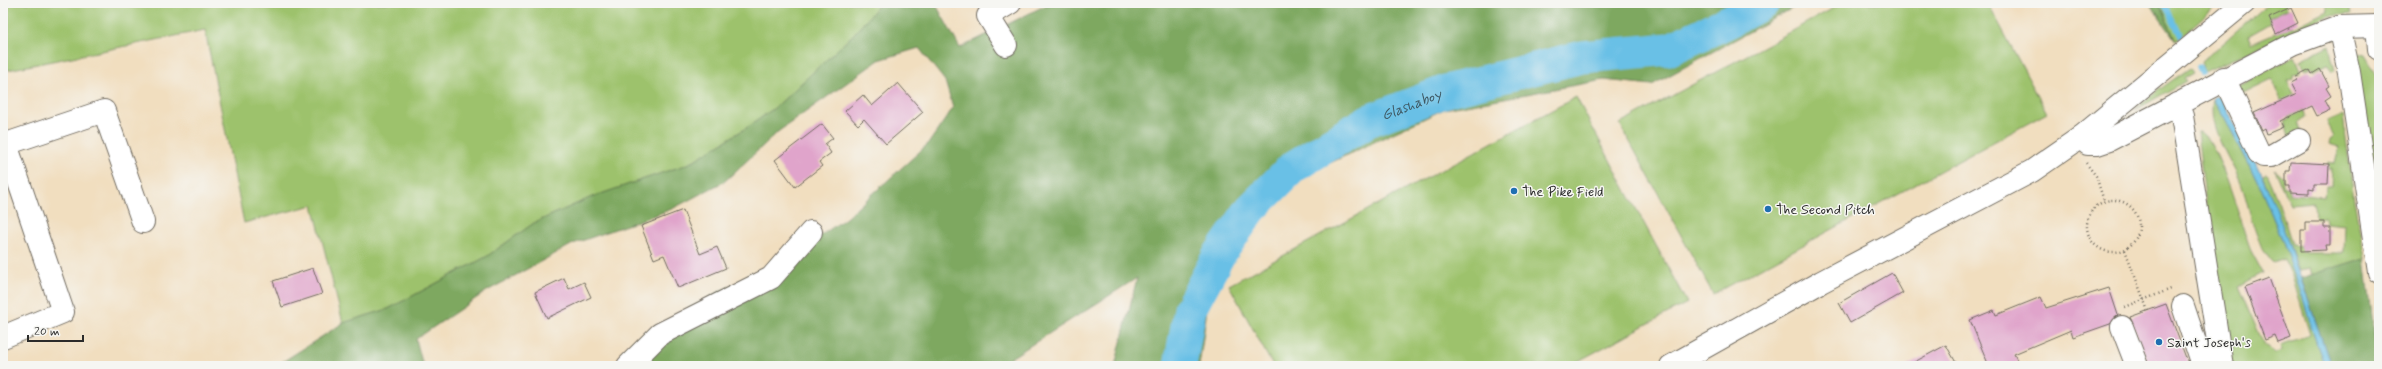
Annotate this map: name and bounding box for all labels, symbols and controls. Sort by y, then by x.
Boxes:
water label: Glashaboy [1379,84,1446,126]
place label: The Pike Field [1522,183,1603,201]
marker: The Pike Field [1509,186,1519,196]
place label: The Second Pitch [1776,201,1875,219]
marker: The Second Pitch [1763,204,1773,214]
scale bar [28,317,83,343]
text: 20 m [34,324,60,340]
place label: Saint Joseph's [2167,334,2251,352]
marker: Saint Joseph's [2154,337,2164,347]

